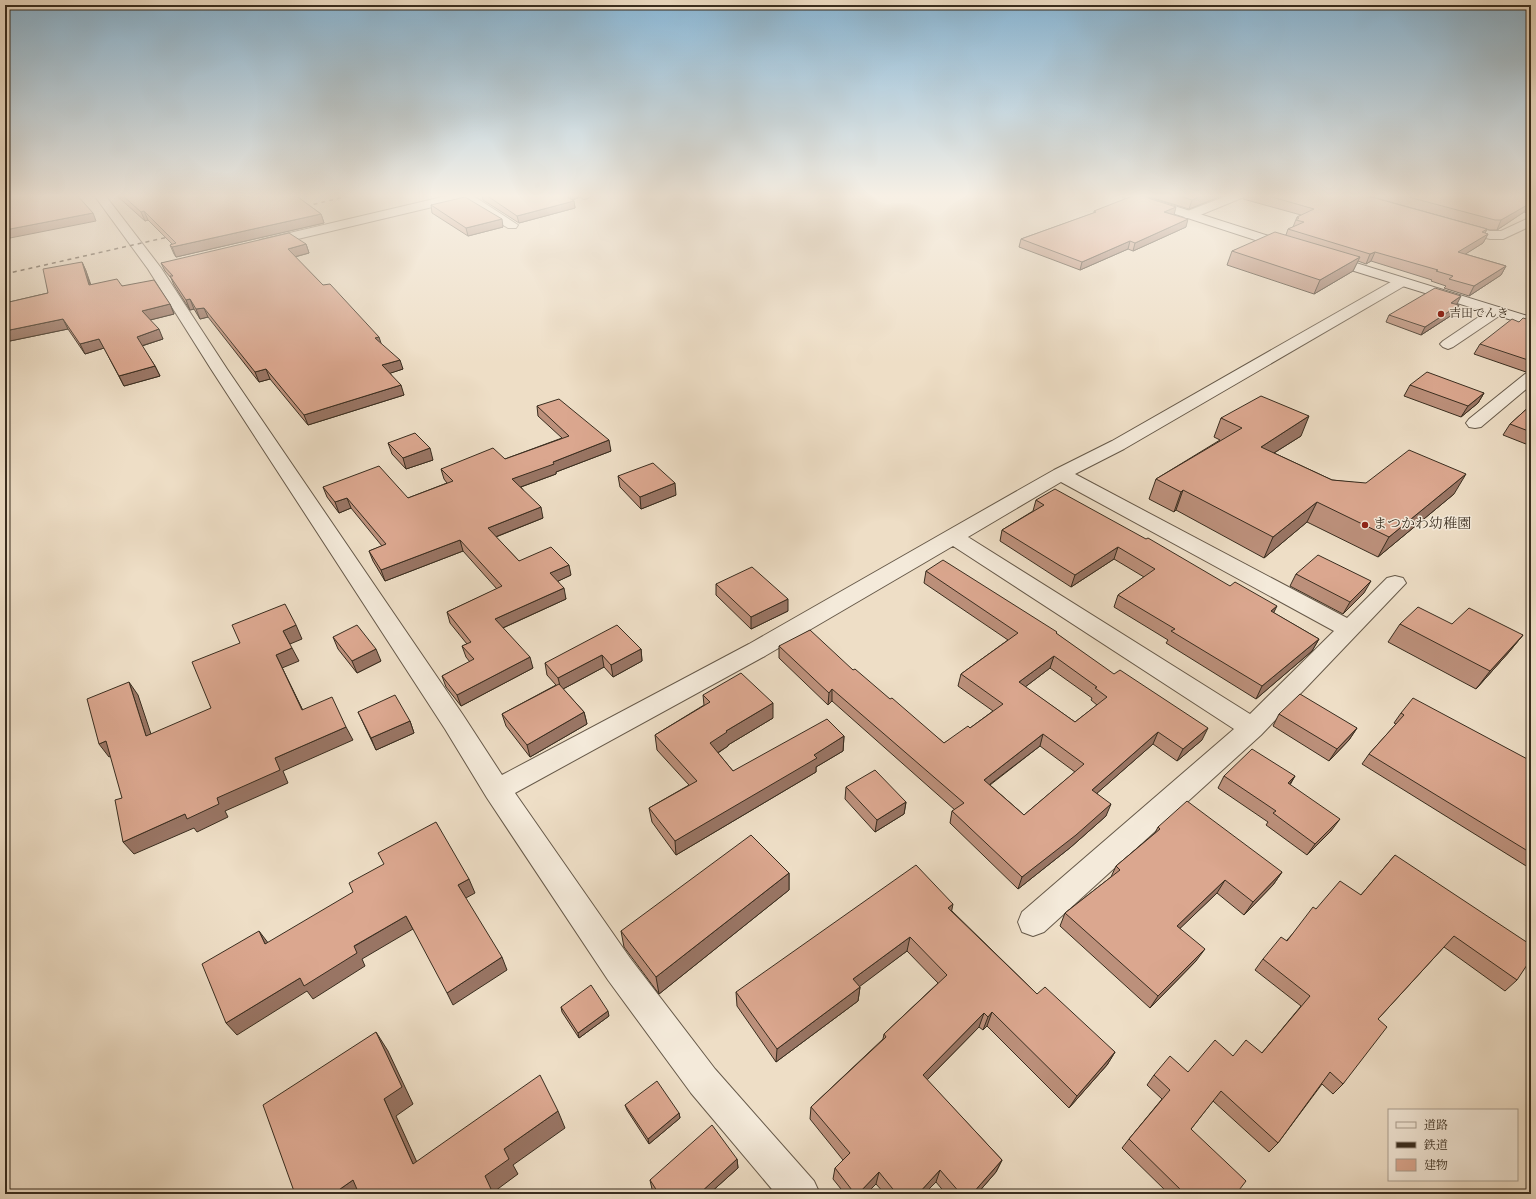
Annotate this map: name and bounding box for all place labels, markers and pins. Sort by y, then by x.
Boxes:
place label: 吉田でんき [1449,305,1509,323]
marker: 吉田でんき [1436,309,1446,319]
place label: まつかわ幼稚園 [1373,515,1471,535]
marker: まつかわ幼稚園 [1360,520,1370,530]

